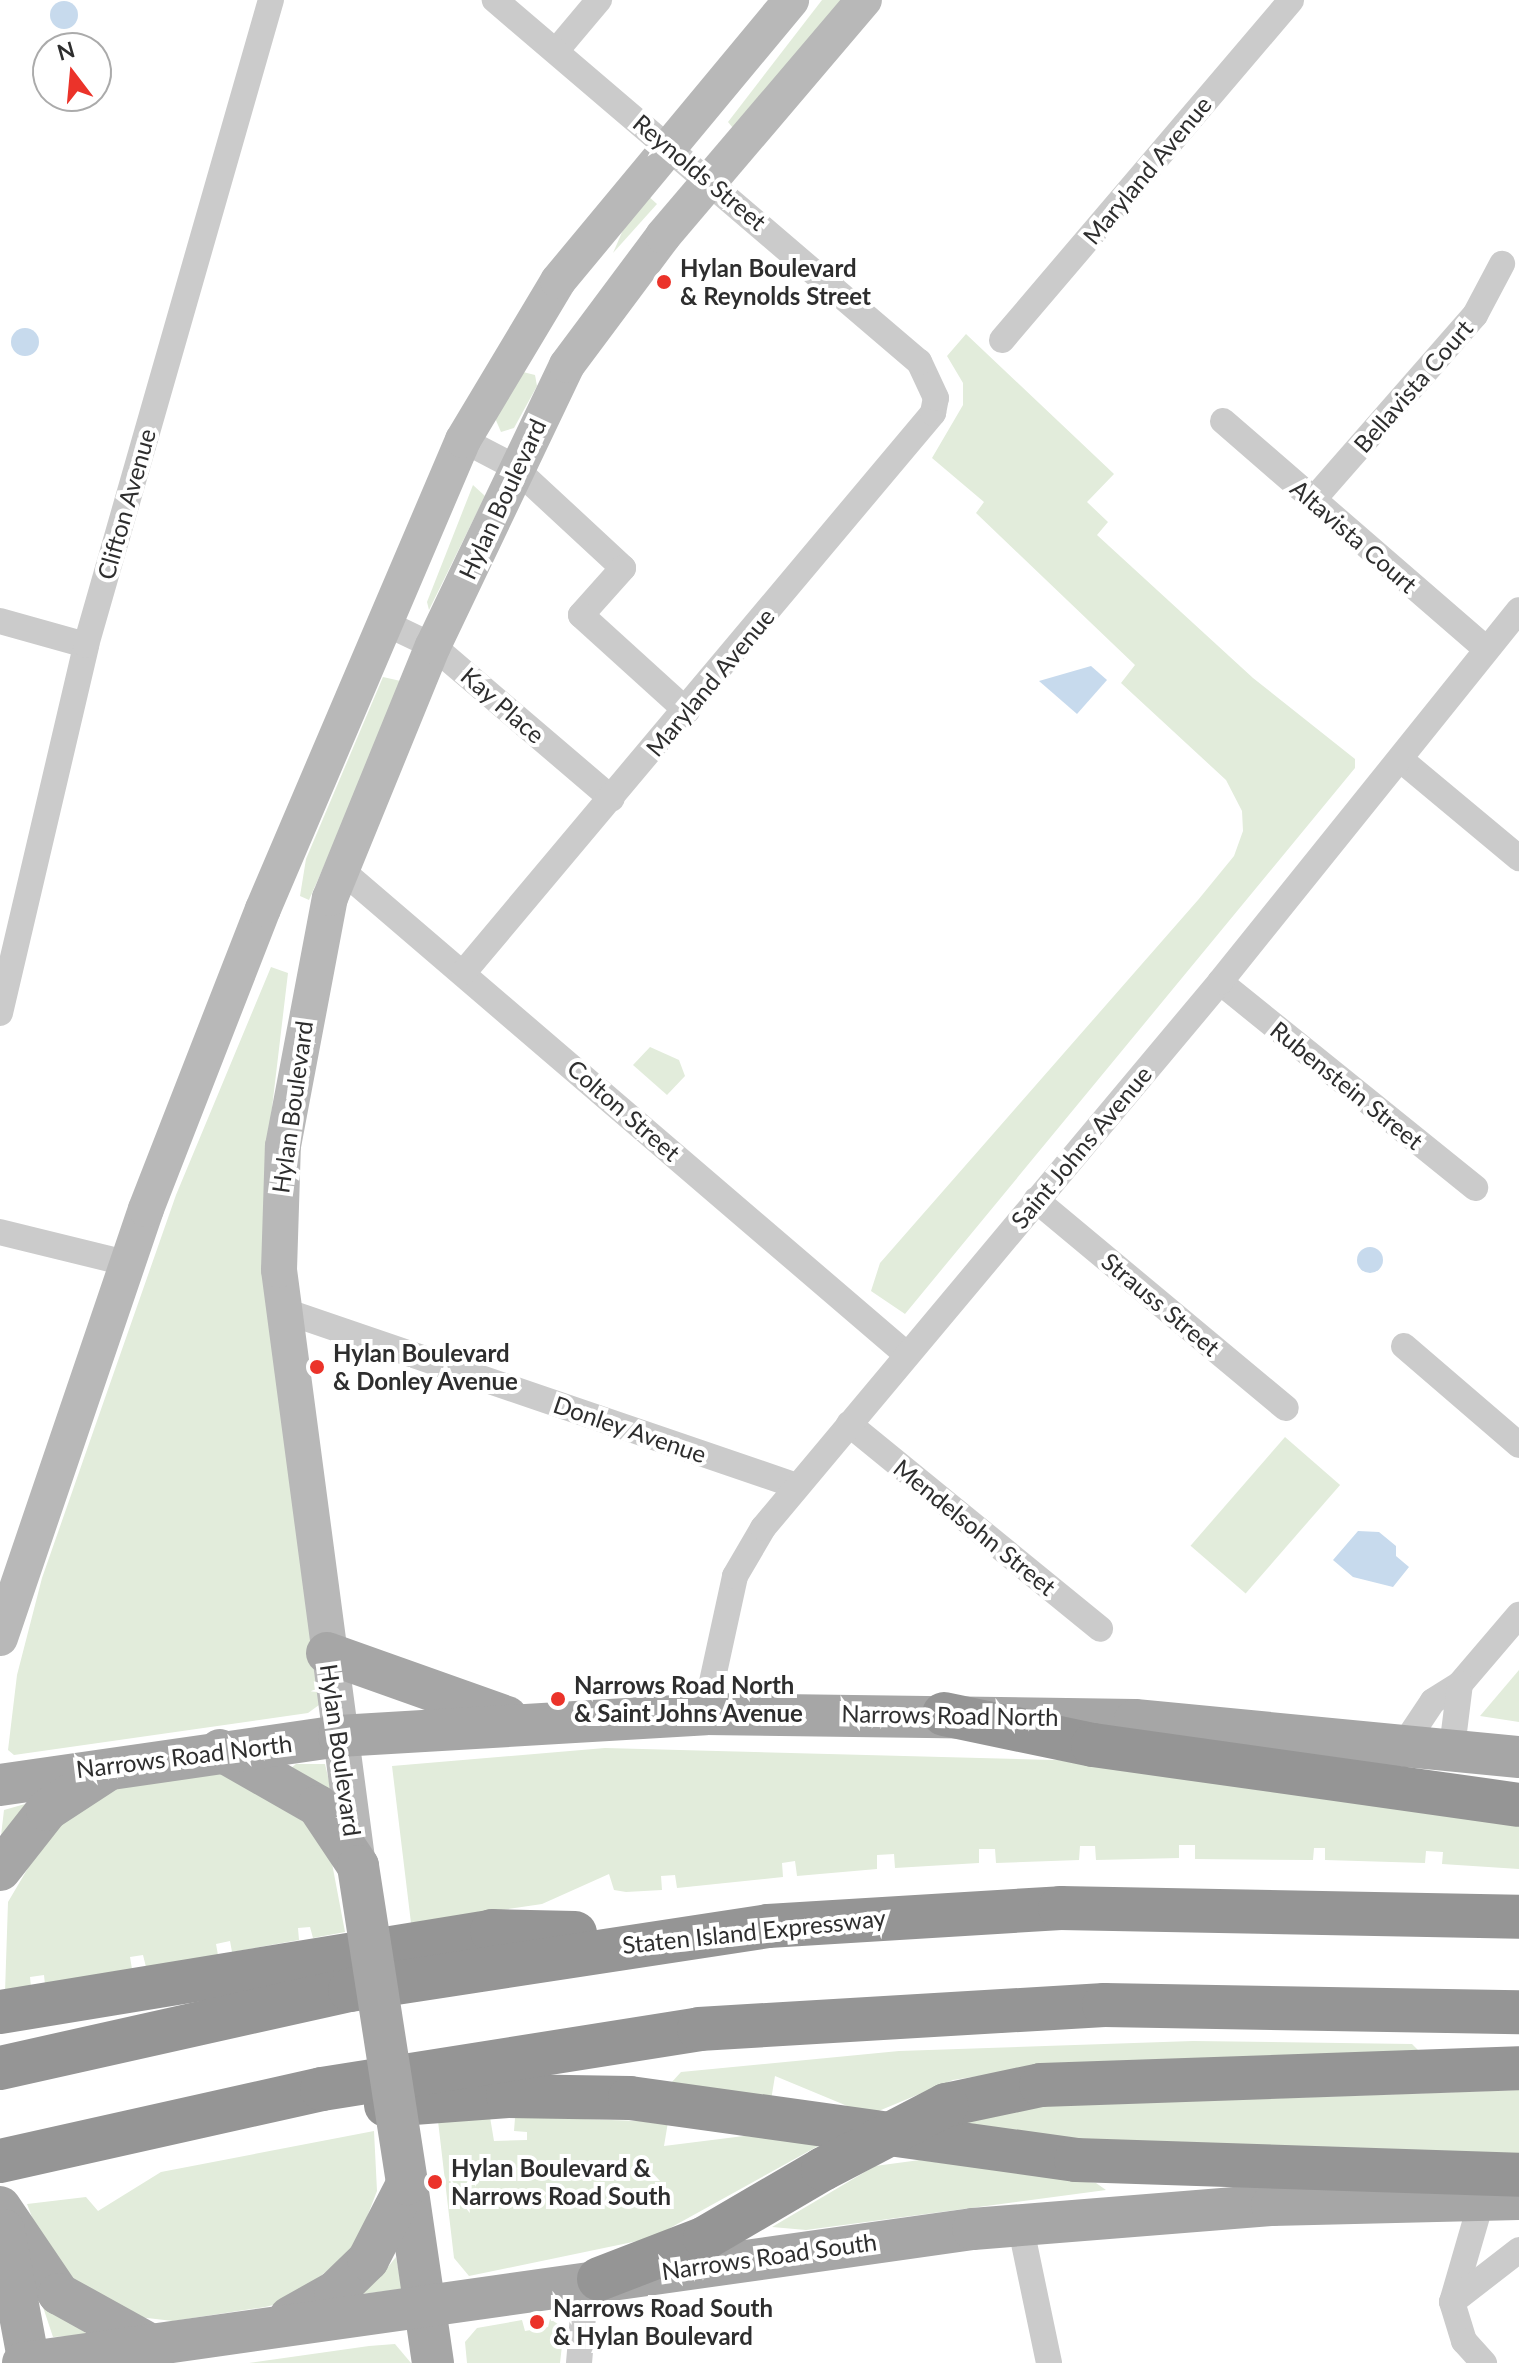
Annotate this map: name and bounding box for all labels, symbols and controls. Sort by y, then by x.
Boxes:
north arrow [32,32,112,112]
text: N [54,35,78,66]
street label: Maryland Avenue [1077,90,1217,250]
street label: Reynolds Street [628,108,772,236]
place label: Hylan Boulevard & Reynolds Street [680,254,871,310]
marker: Hylan Boulevard & Reynolds Street [655,273,673,291]
street label: Bellavista Court [1348,314,1478,458]
street label: Hylan Boulevard [452,414,552,584]
street label: Clifton Avenue [91,425,161,583]
street label: Altavista Court [1285,473,1423,599]
street label: Maryland Avenue [640,602,780,762]
street label: Kay Place [455,661,551,749]
street label: Rubenstein Street [1265,1015,1429,1155]
street label: Hylan Boulevard [266,1019,318,1195]
street label: Colton Street [562,1053,686,1167]
street label: Saint Johns Avenue [1004,1059,1158,1235]
street label: Strauss Street [1096,1246,1226,1362]
place label: Hylan Boulevard & Donley Avenue [333,1339,519,1395]
marker: Hylan Boulevard & Donley Avenue [308,1358,326,1376]
street label: Donley Avenue [549,1389,711,1469]
street label: Mendelsohn Street [888,1453,1062,1601]
street label: Hylan Boulevard [315,1662,367,1838]
place label: Narrows Road North & Saint Johns Avenue [574,1671,804,1727]
marker: Narrows Road North & Saint Johns Avenue [549,1690,567,1708]
street label: Narrows Road North [841,1699,1059,1731]
street label: Narrows Road North [74,1728,294,1784]
street label: Staten Island Expressway [621,1903,887,1959]
place label: Hylan Boulevard & Narrows Road South [451,2154,671,2210]
marker: Hylan Boulevard & Narrows Road South [426,2173,444,2191]
street label: Narrows Road South [660,2227,878,2285]
place label: Narrows Road South & Hylan Boulevard [553,2294,773,2350]
marker: Narrows Road South & Hylan Boulevard [528,2313,546,2331]

